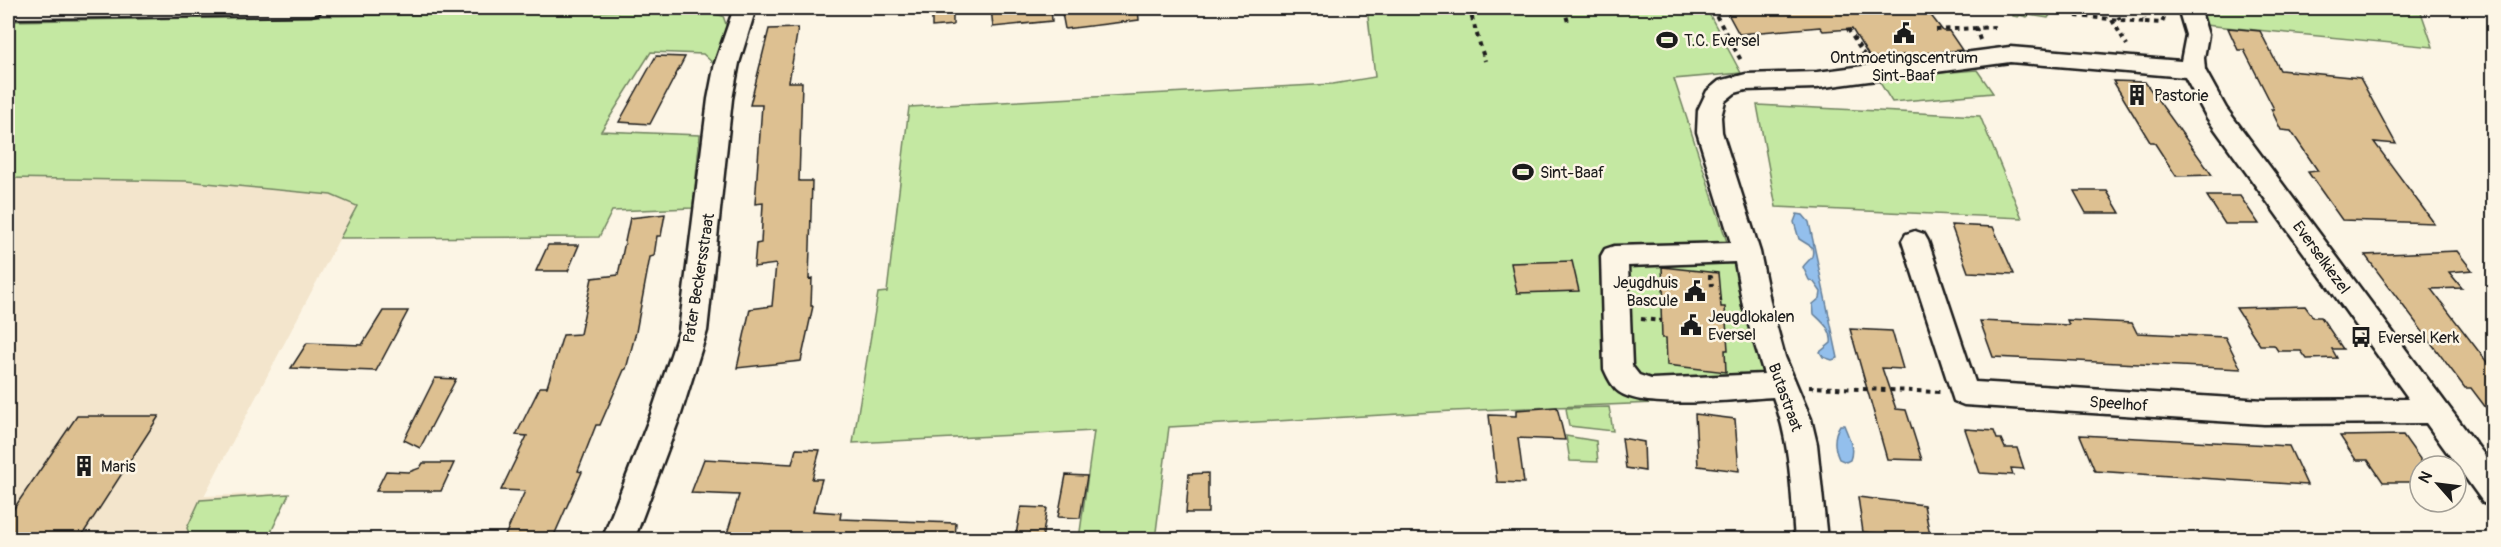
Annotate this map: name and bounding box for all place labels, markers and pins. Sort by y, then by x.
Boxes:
public building icon: Ontmoetingscentrum Sint-Baaf [1892,21,1916,45]
sports icon: T.C. Eversel [1655,28,1679,52]
place label: T.C. Eversel [1684,31,1760,51]
place label: Ontmoetingscentrum Sint-Baaf [1830,48,1978,86]
building icon: Pastorie [2125,83,2149,107]
place label: Pastorie [2154,86,2208,106]
sports icon: Sint-Baaf [1511,160,1535,184]
place label: Sint-Baaf [1540,163,1605,183]
place label: Jeugdhuis Bascule [1613,273,1678,311]
public building icon: Jeugdhuis Bascule [1683,279,1707,303]
place label: Jeugdlokalen Eversel [1708,307,1794,345]
public building icon: Jeugdlokalen Eversel [1679,313,1703,337]
bus stop icon: Eversel Kerk [2349,325,2373,349]
place label: Eversel Kerk [2378,328,2460,348]
building icon: Maris [72,454,96,478]
place label: Maris [101,457,136,477]

